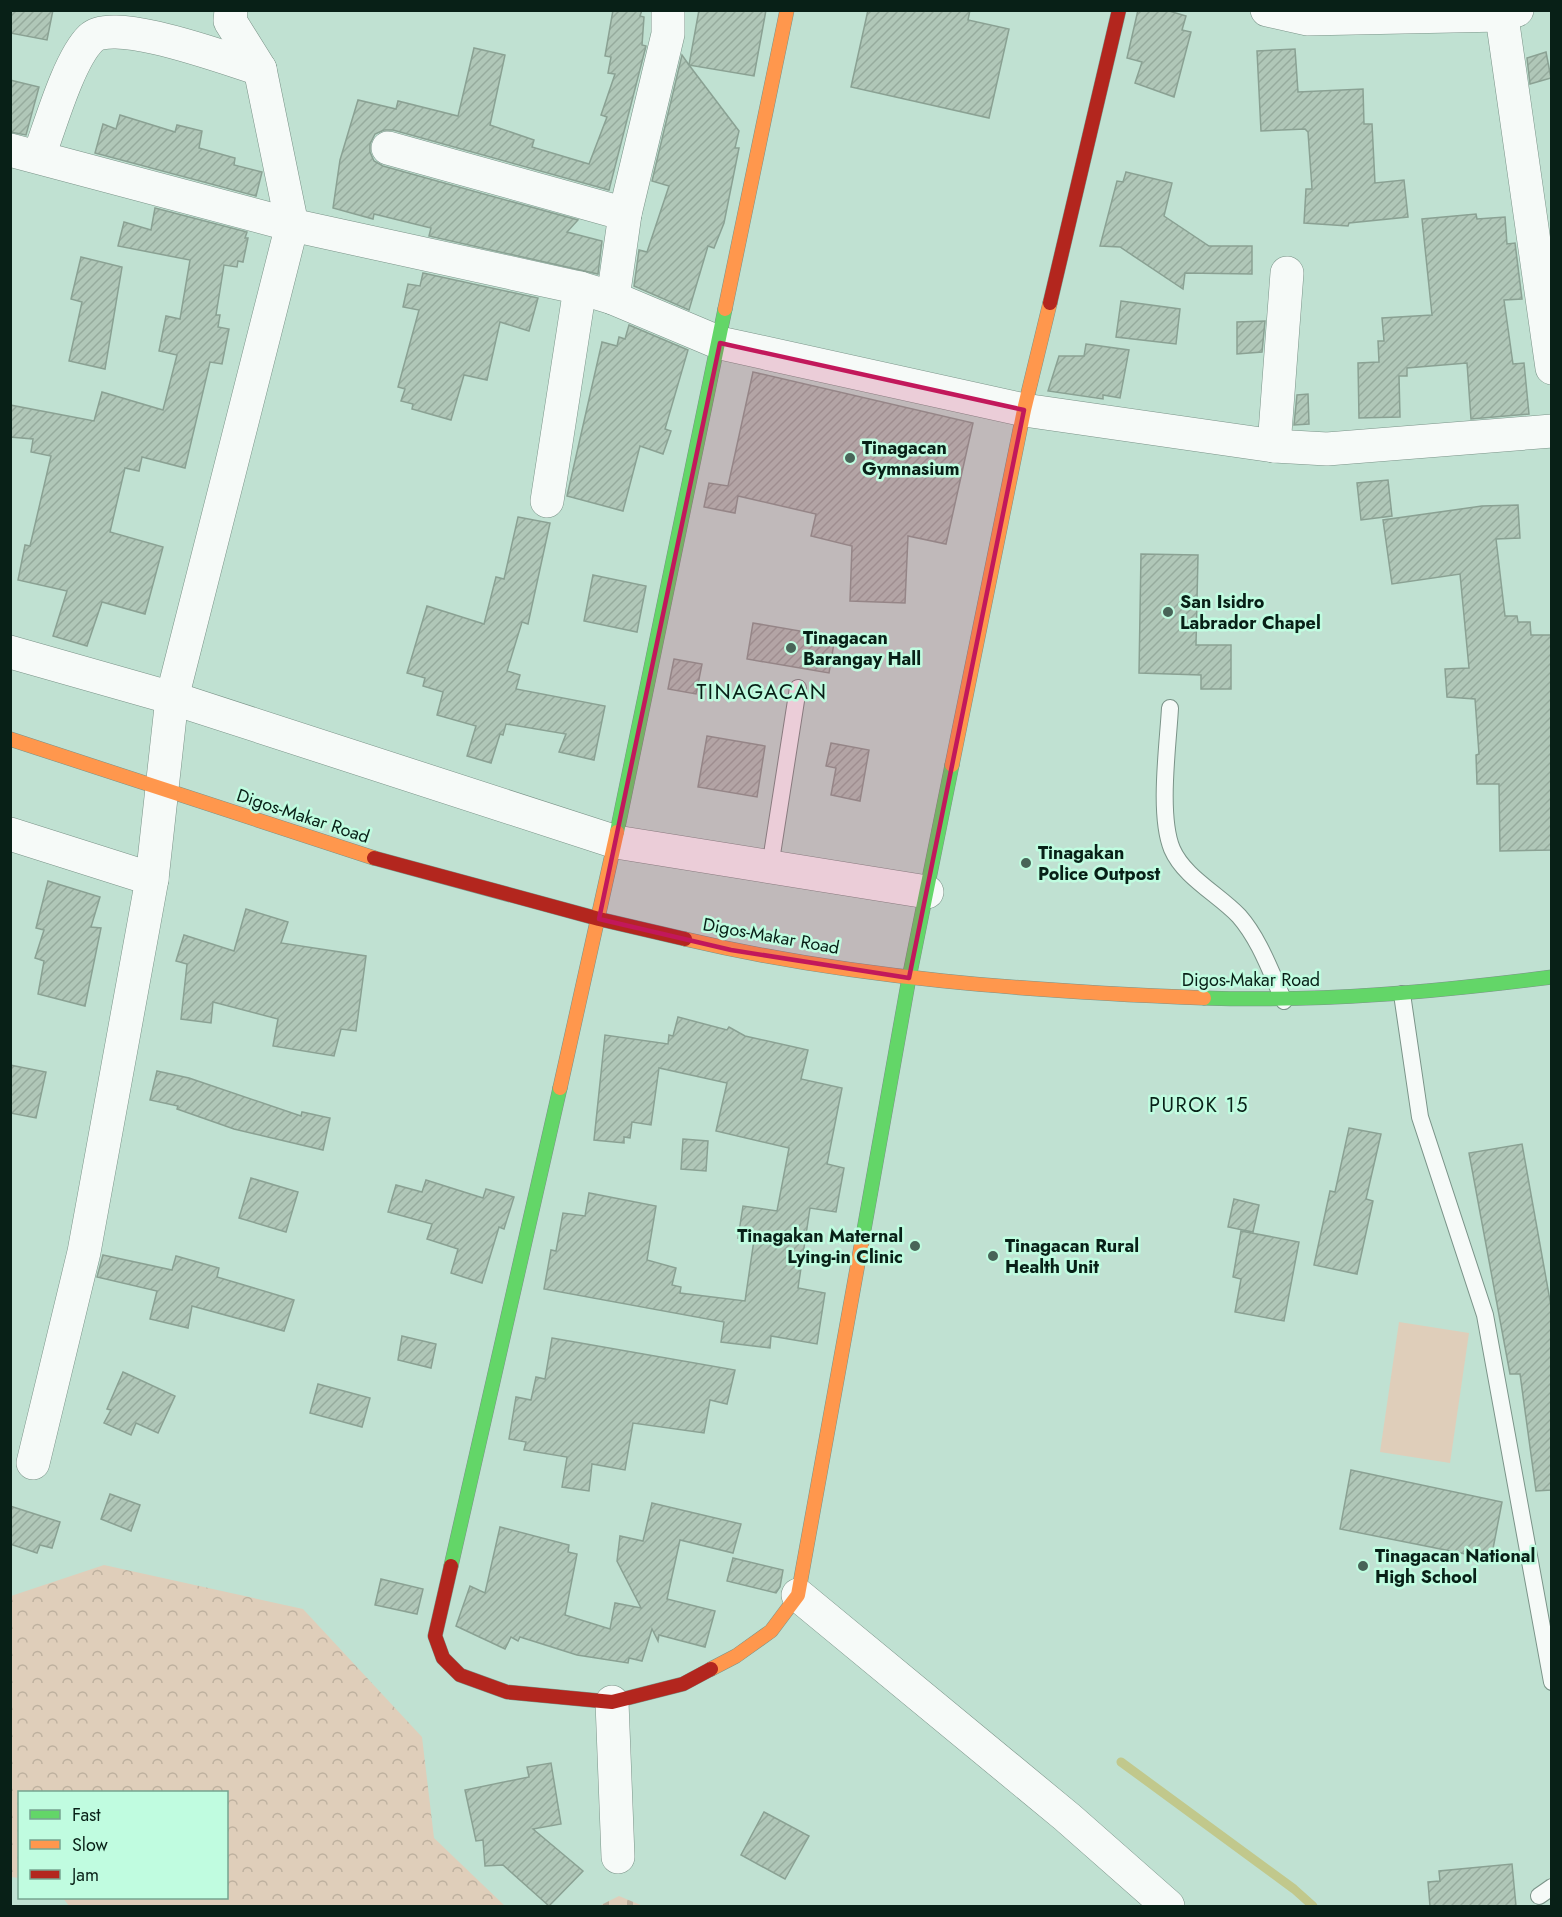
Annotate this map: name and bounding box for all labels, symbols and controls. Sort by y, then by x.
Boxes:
place label: Tinagacan Gymnasium [862,435,959,482]
marker: Tinagacan Gymnasium [843,451,857,465]
place label: San Isidro Labrador Chapel [1180,589,1321,636]
marker: San Isidro Labrador Chapel [1161,605,1175,619]
place label: Tinagacan Barangay Hall [803,625,921,672]
marker: Tinagacan Barangay Hall [784,641,798,655]
district label: TINAGACAN [697,677,828,707]
street label: Digos-Makar Road [233,782,373,850]
place label: Tinagakan Police Outpost [1038,840,1161,887]
marker: Tinagakan Police Outpost [1019,856,1033,870]
street label: Digos-Makar Road [701,911,841,961]
street label: Digos-Makar Road [1182,967,1320,993]
district label: PUROK 15 [1149,1091,1249,1120]
place label: Tinagakan Maternal Lying-in Clinic [737,1223,903,1270]
place label: Tinagacan Rural Health Unit [1005,1233,1139,1280]
marker: Tinagakan Maternal Lying-in Clinic [908,1239,922,1253]
marker: Tinagacan Rural Health Unit [986,1249,1000,1263]
place label: Tinagacan National High School [1375,1543,1535,1590]
marker: Tinagacan National High School [1356,1559,1370,1573]
legend [18,1791,228,1899]
text: Fast [72,1802,101,1828]
text: Slow [72,1832,109,1858]
text: Jam [70,1862,99,1888]

